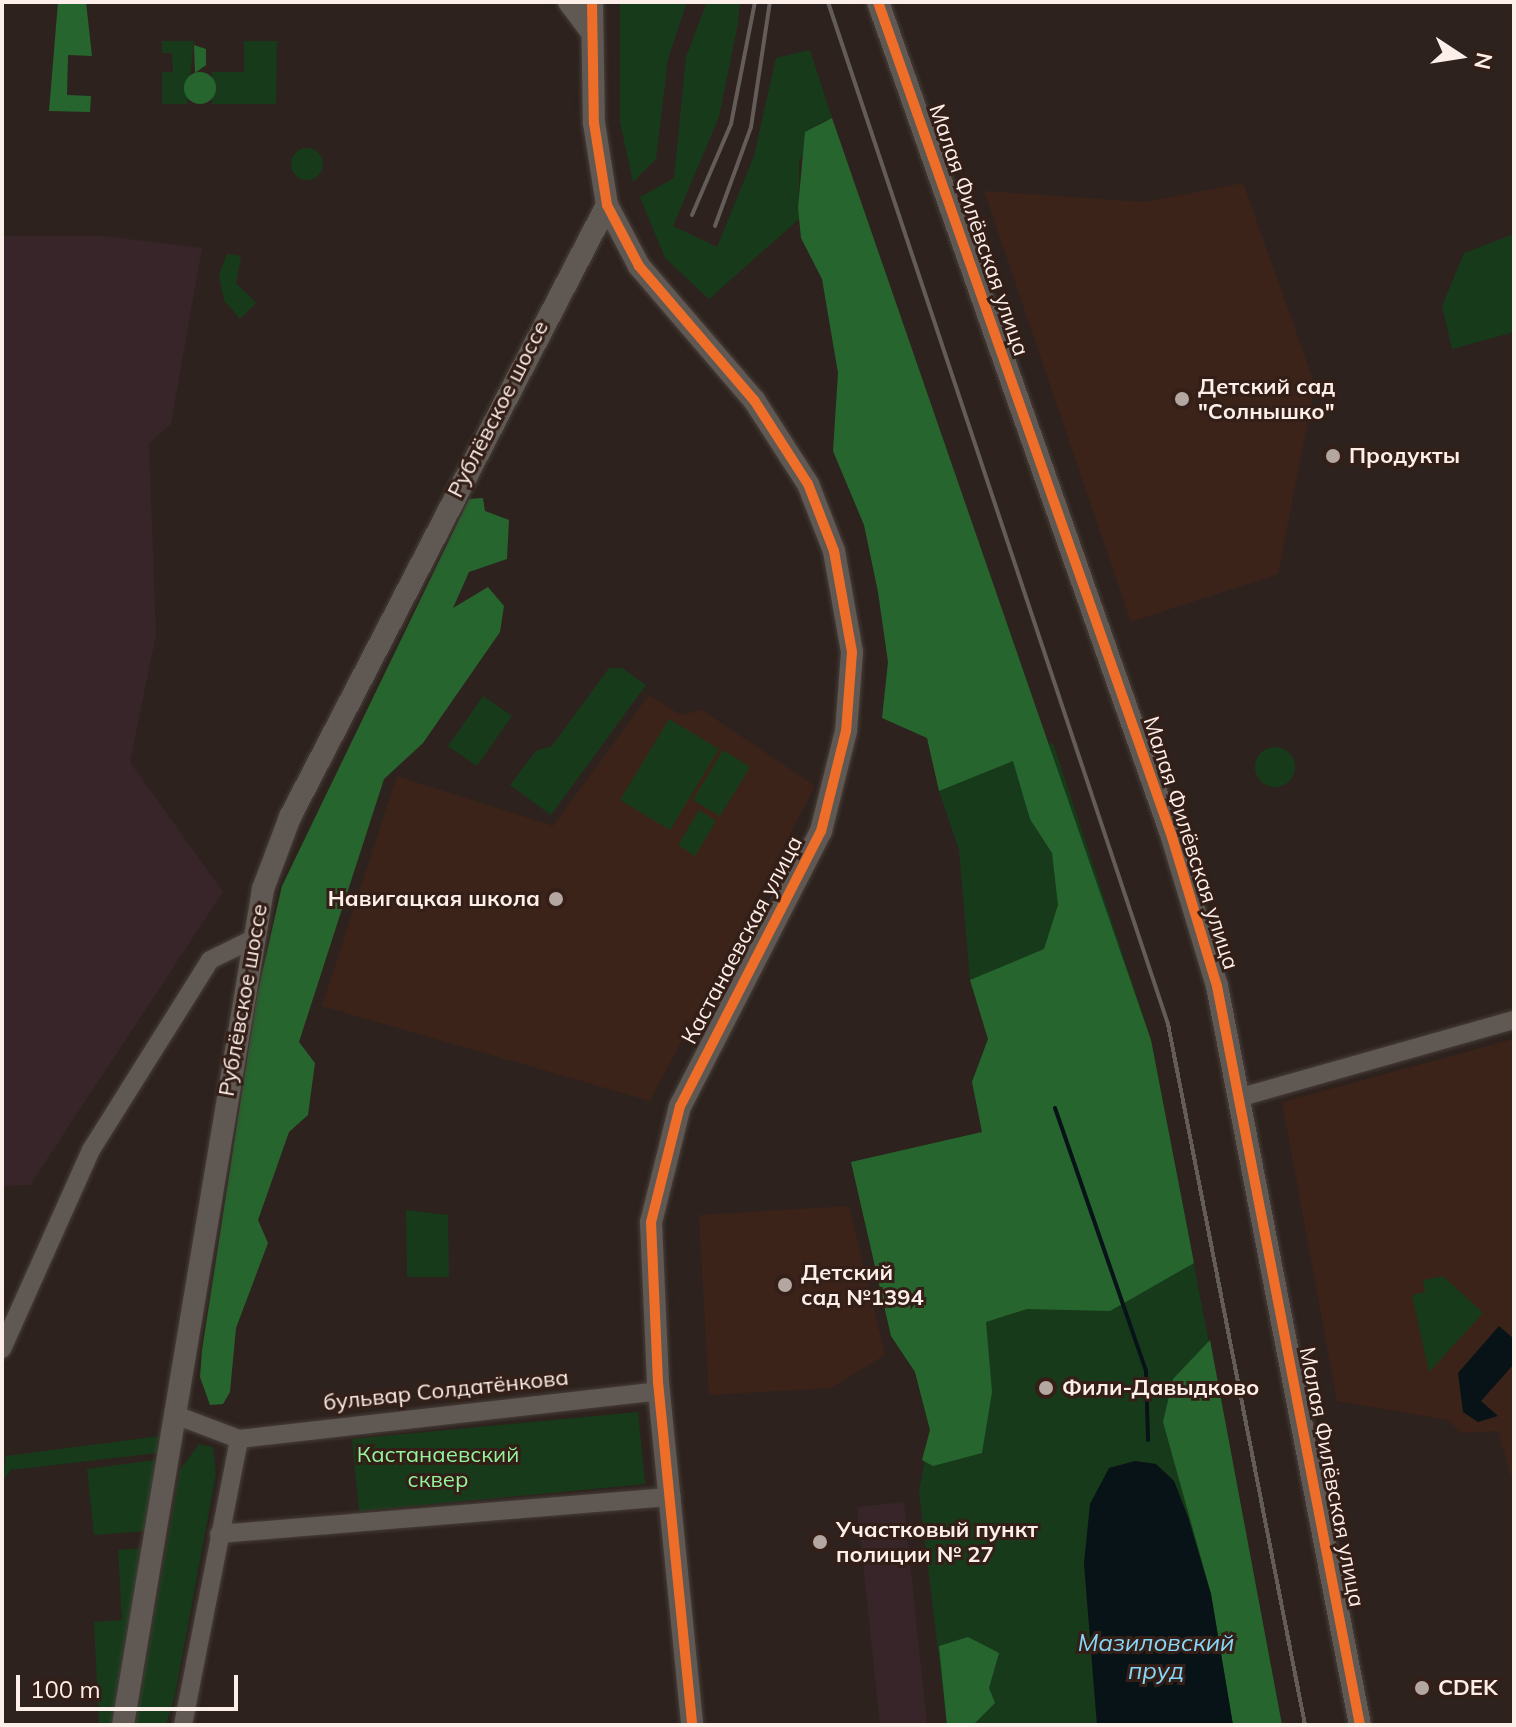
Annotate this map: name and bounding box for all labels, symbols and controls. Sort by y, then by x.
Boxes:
north arrow [1420,16,1500,96]
text: N [1468,50,1499,72]
street label: Малая Филёвская улица [923,101,1035,359]
street label: Рублёвское шоссе [442,316,554,502]
place label: Детский сад "Солнышко" [1198,373,1335,424]
marker: Детский сад "Солнышко" [1173,390,1191,408]
place label: Продукты [1349,443,1460,469]
marker: Продукты [1324,447,1342,465]
street label: Малая Филёвская улица [1138,713,1244,973]
street label: Кастанаевская улица [676,831,808,1049]
place label: Навигацкая школа [328,886,540,912]
marker: Навигацкая школа [547,890,565,908]
street label: Рублёвское шоссе [213,902,273,1098]
place label: Детский сад №1394 [801,1259,924,1310]
marker: Детский сад №1394 [776,1276,794,1294]
street label: Малая Филёвская улица [1294,1345,1370,1609]
street label: бульвар Солдатёнкова [322,1364,570,1416]
place label: Фили-Давыдково [1062,1375,1259,1401]
marker: Фили-Давыдково [1037,1379,1055,1397]
park label: Кастанаевский сквер [357,1441,519,1492]
place label: Участковый пункт полиции № 27 [836,1516,1038,1568]
marker: Участковый пункт полиции № 27 [811,1533,829,1551]
water label: Мазиловский пруд [1078,1629,1234,1685]
scale bar [20,1659,242,1709]
text: 100 m [30,1674,101,1704]
place label: CDEK [1438,1675,1498,1701]
marker: CDEK [1413,1679,1431,1697]

